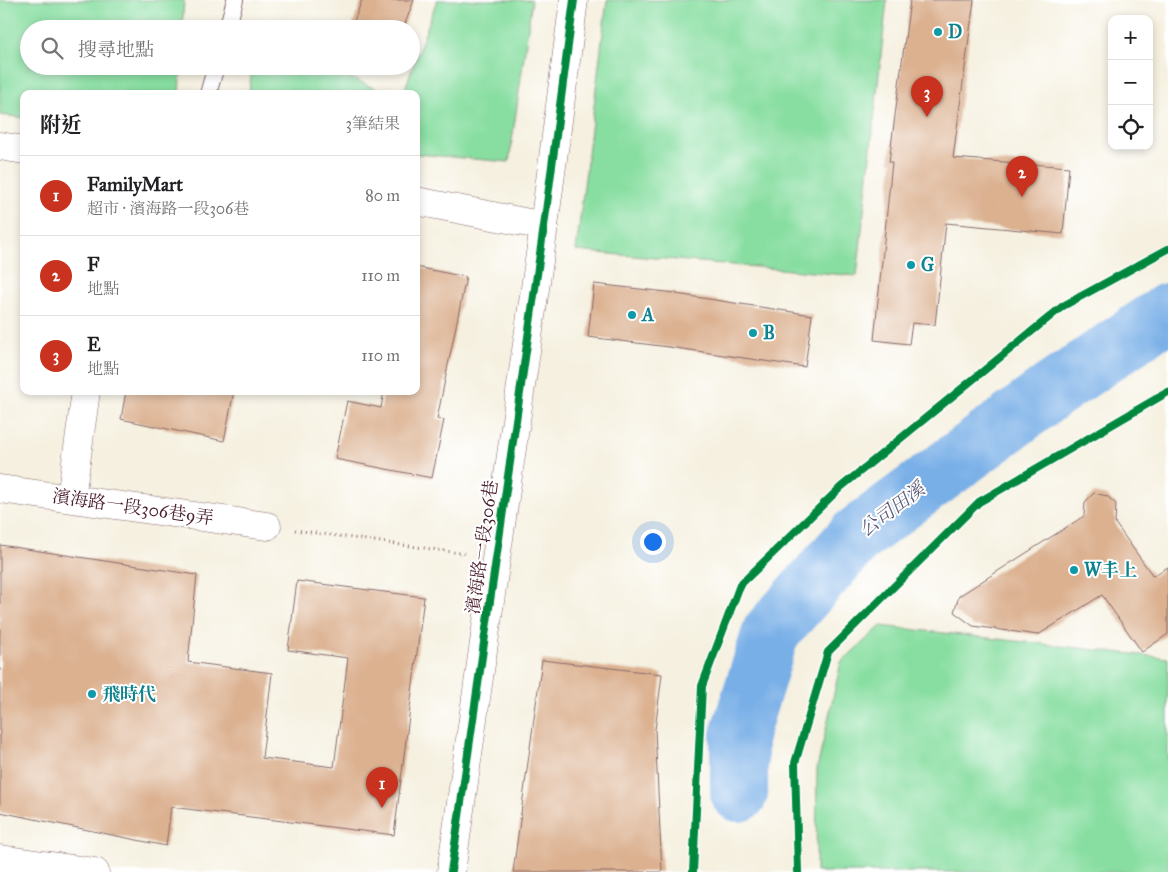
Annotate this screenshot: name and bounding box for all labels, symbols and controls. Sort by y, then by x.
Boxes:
map controls [1108,15,1153,150]
button: + [1108,15,1153,60]
search box [20,20,420,75]
place label: D [948,21,962,43]
marker: D [932,26,944,38]
icon: search [38,34,66,62]
text: 搜尋地點 [78,38,154,61]
button: − [1108,60,1153,105]
pin: 3 [911,76,943,117]
button: locate [1108,105,1153,150]
text: 附近 [40,112,82,138]
text: 3筆結果 [346,114,400,133]
pin: 2 [1006,156,1038,197]
text: FamilyMart [87,173,183,196]
text: 1 [53,186,59,205]
text: 80 m [365,186,400,205]
text: 超市 · 濱海路一段306巷 [87,199,249,218]
text: F [87,253,99,276]
place label: G [921,254,934,276]
marker: G [905,259,917,271]
text: 2 [52,266,60,285]
text: 110 m [361,266,400,285]
text: 地點 [87,279,119,298]
place label: A [641,304,655,326]
marker: A [626,309,638,321]
place label: B [763,322,775,344]
marker: B [747,327,759,339]
text: E [87,333,101,356]
text: 3 [53,346,59,365]
text: 110 m [361,346,400,365]
text: 地點 [87,359,119,378]
water label: 公司田溪 [855,476,931,541]
street label: 濱海路一段306巷 [462,479,502,615]
street label: 濱海路一段306巷9弄 [51,485,215,529]
your location [640,529,666,555]
place label: W丰上 [1084,559,1137,581]
marker: W丰上 [1068,564,1080,576]
place label: 飛時代 [102,683,156,705]
marker: 飛時代 [86,688,98,700]
pin: 1 [366,767,398,808]

